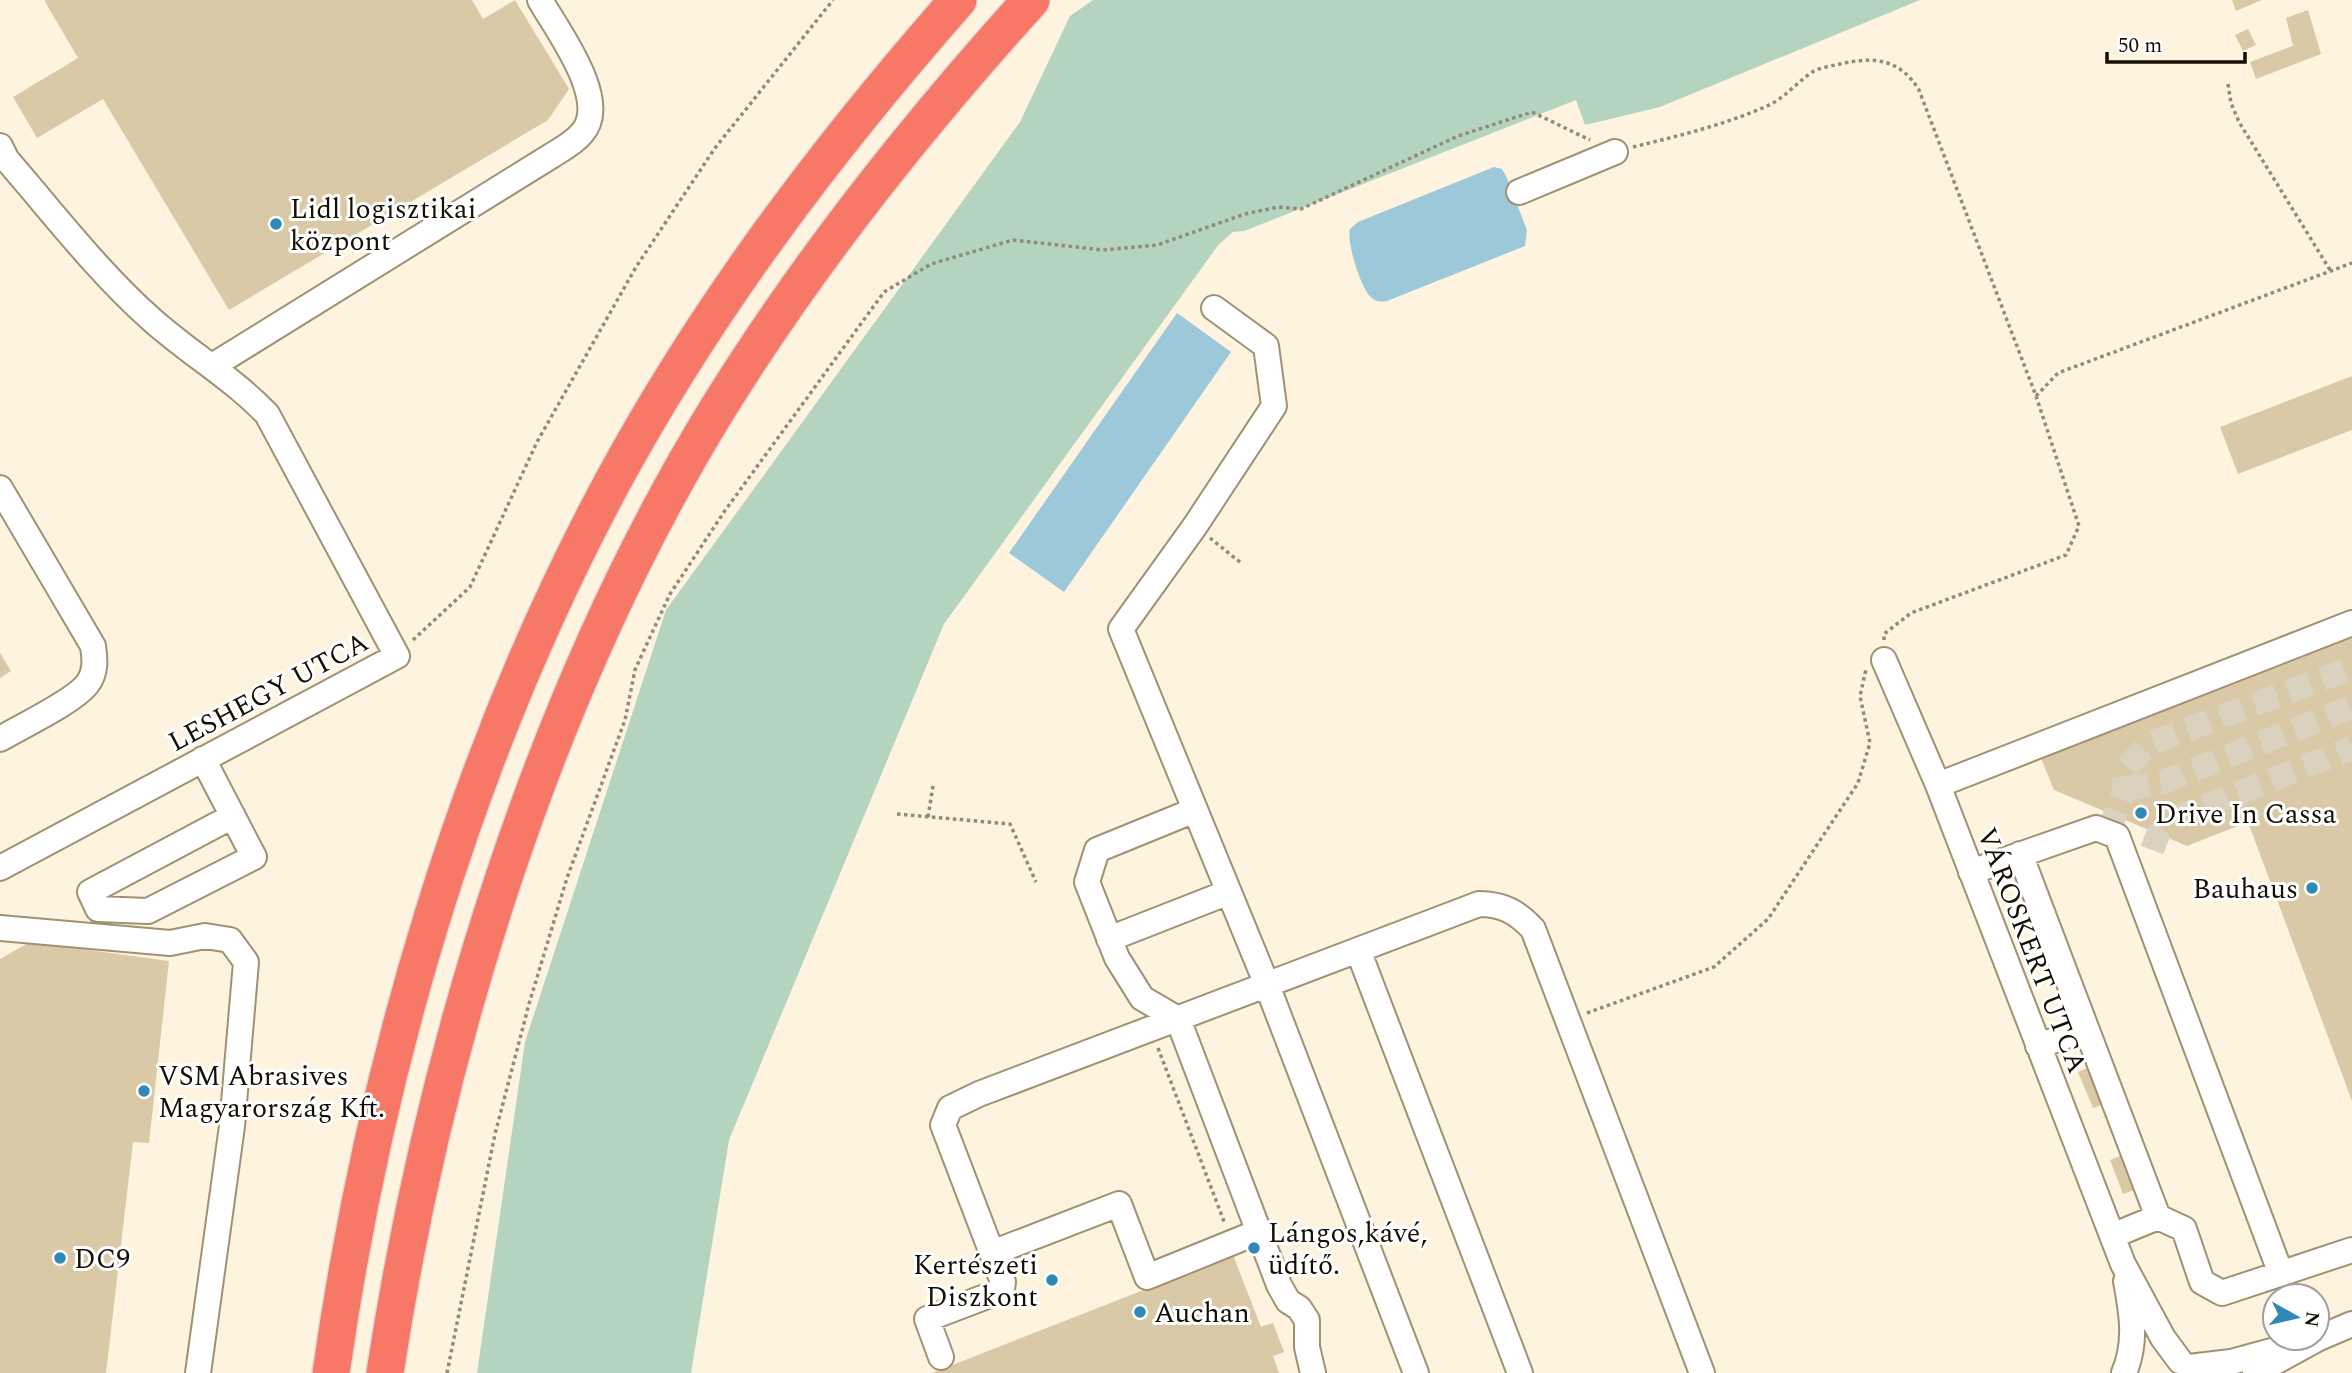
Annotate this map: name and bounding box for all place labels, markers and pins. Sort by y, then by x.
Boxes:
place label: Lidl logisztikai központ [290,188,476,263]
marker: Lidl logisztikai központ [268,216,284,232]
place label: Drive In Cassa [2155,793,2337,836]
marker: Drive In Cassa [2133,805,2149,821]
place label: Bauhaus [2193,868,2298,911]
marker: Bauhaus [2304,880,2320,896]
place label: VSM Abrasives Magyarország Kft. [158,1055,385,1130]
marker: VSM Abrasives Magyarország Kft. [136,1083,152,1099]
place label: Lángos,kávé, üdítő. [1268,1212,1427,1287]
place label: DC9 [74,1238,130,1281]
marker: Lángos,kávé, üdítő. [1246,1240,1262,1256]
place label: Kertészeti Diszkont [913,1244,1038,1319]
marker: DC9 [52,1250,68,1266]
marker: Kertészeti Diszkont [1044,1272,1060,1288]
place label: Auchan [1154,1292,1250,1335]
marker: Auchan [1132,1304,1148,1320]

